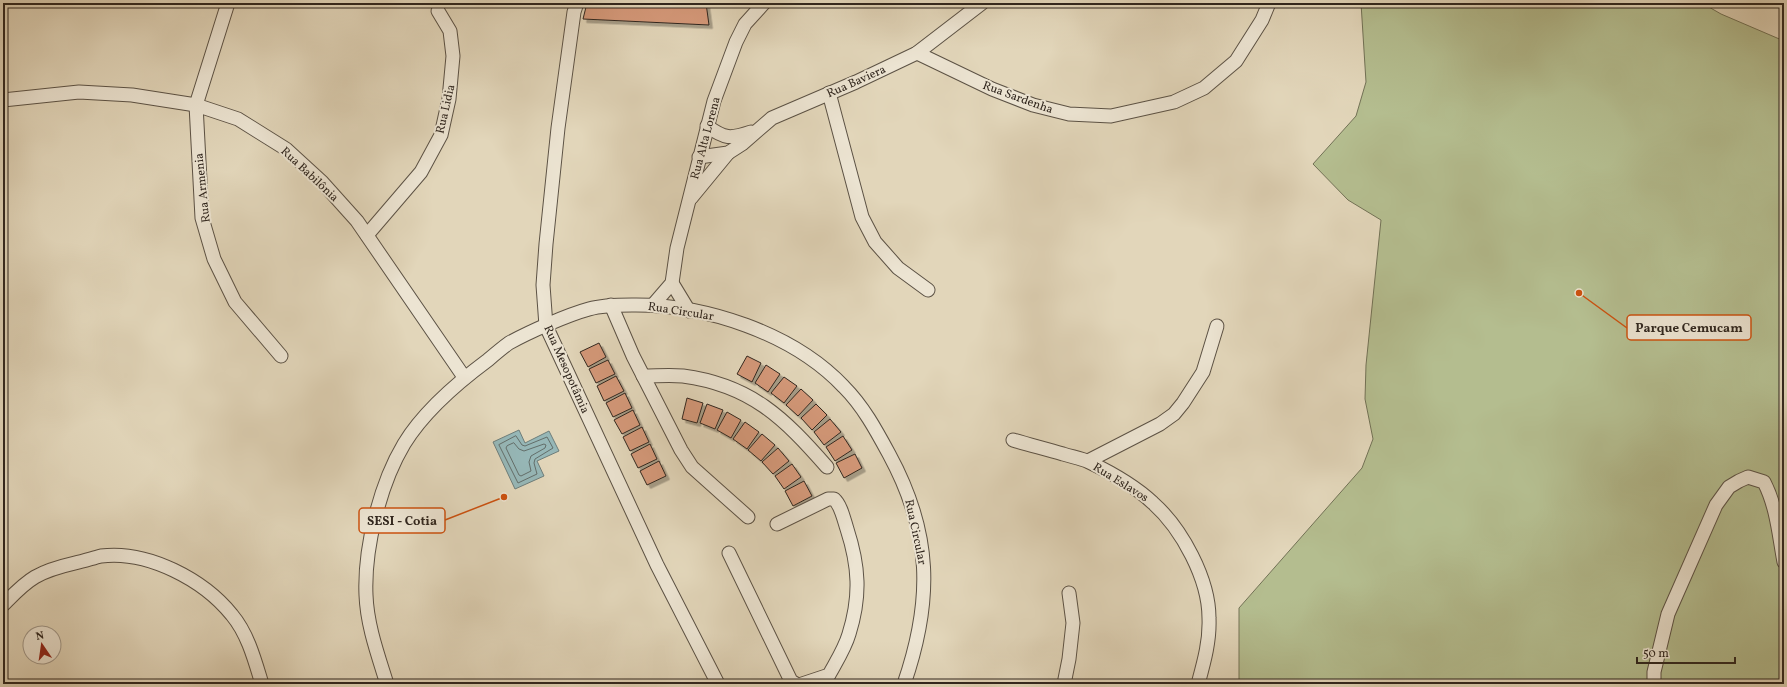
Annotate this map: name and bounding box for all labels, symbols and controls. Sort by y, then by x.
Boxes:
street label: Rua Baviera [824,62,888,102]
street label: Rua Sardenha [980,78,1055,118]
street label: Rua Lidia [433,83,459,135]
street label: Rua Alta Lorena [687,95,725,181]
street label: Rua Babilônia [277,144,342,206]
street label: Rua Armenia [191,152,215,223]
street label: Rua Circular [647,299,715,325]
callout: Parque Cemucam [1627,315,1751,340]
text: Parque Cemucam [1635,320,1743,338]
street label: Rua Mesopotâmia [539,323,593,416]
street label: Rua Eslavos [1090,459,1151,506]
street label: Rua Circular [900,498,930,566]
callout: SESI - Cotia [359,508,445,533]
text: SESI - Cotia [367,513,437,531]
north arrow [22,625,62,665]
text: N [35,629,46,645]
scale bar [1637,639,1735,665]
text: 50 m [1643,646,1669,662]

